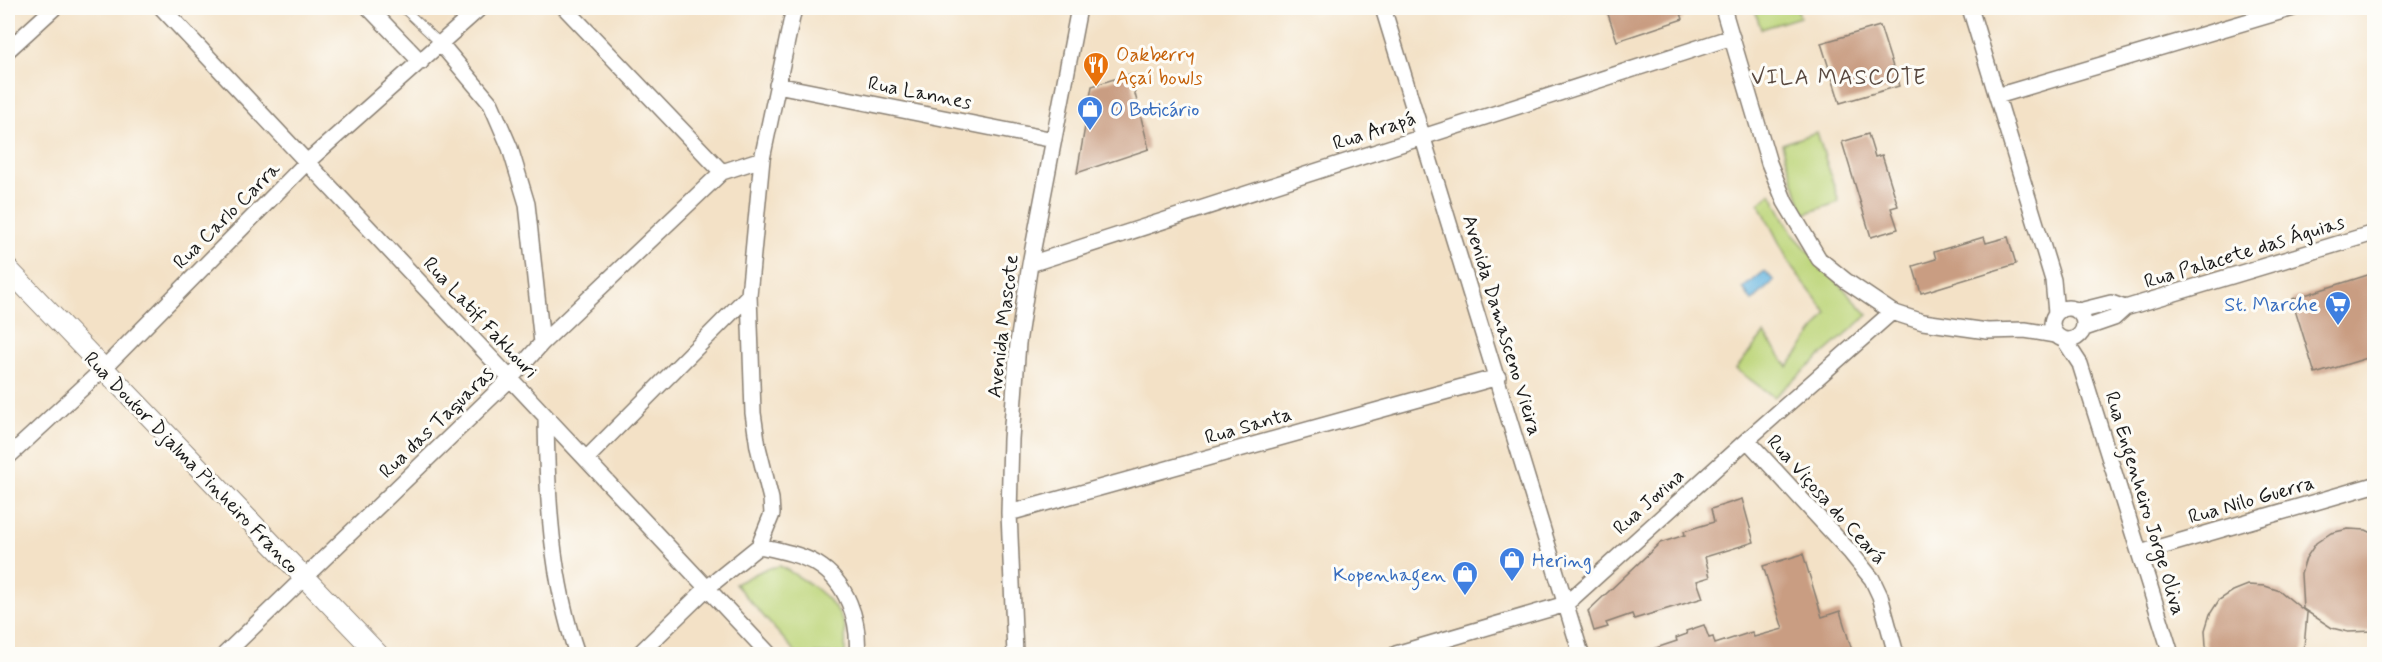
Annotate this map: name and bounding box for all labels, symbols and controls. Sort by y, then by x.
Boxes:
place label: Oakberry Açaí bowls [1116,42,1203,92]
restaurant icon: Oakberry Açaí bowls [1081,50,1111,88]
district label: VILA MASCOTE [1751,64,1927,92]
street label: Rua Lannes [866,70,974,117]
shop icon: O Boticário [1075,94,1105,132]
place label: O Boticário [1110,97,1199,124]
street label: Rua Arapá [1329,105,1419,158]
street label: Rua Carlo Carra [168,156,287,276]
street label: Rua Palacete das Águias [2141,209,2348,296]
street label: Avenida Damasceno Vieira [1455,212,1548,439]
street label: Rua Latif Fakhouri [416,251,543,385]
street label: Avenida Mascote [981,253,1026,399]
supermarket icon: St. Marche [2323,289,2353,327]
place label: St. Marche [2224,292,2318,319]
street label: Rua Doutor Djalma Pinheiro Franco [77,346,305,580]
street label: Rua das Taquaras [374,361,501,485]
street label: Rua Engenheiro Jorge Oliva [2096,388,2191,619]
street label: Rua Santa [1202,401,1295,452]
street label: Rua Viçosa do Ceará [1760,429,1892,571]
street label: Rua Jovina [1607,463,1691,541]
street label: Rua Nilo Guerra [2185,470,2318,531]
shop icon: Hering [1497,545,1527,583]
place label: Hering [1532,548,1592,575]
shop icon: Kopenhagen [1450,559,1480,597]
place label: Kopenhagen [1333,562,1446,591]

